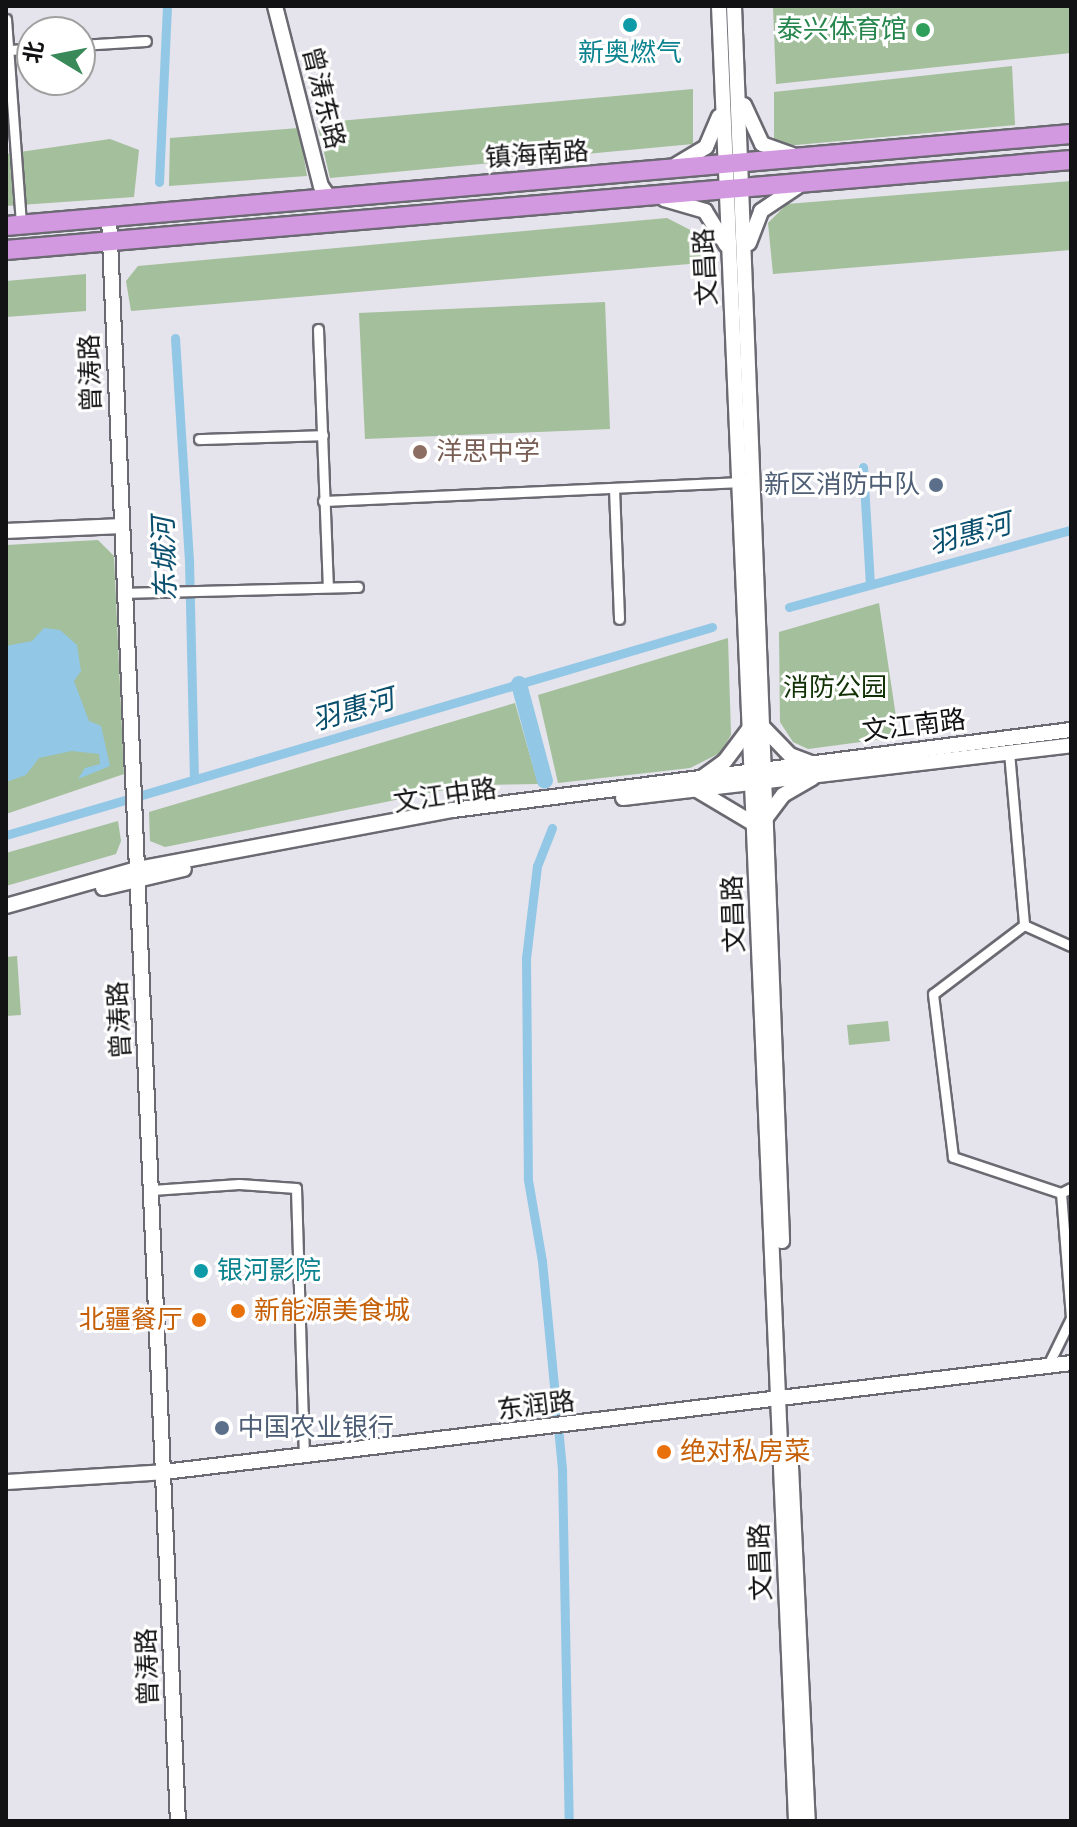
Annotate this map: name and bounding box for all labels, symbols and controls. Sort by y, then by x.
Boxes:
place label: 泰兴体育馆 [777,14,907,46]
north arrow [16,16,96,96]
marker: 新奥燃气 [621,16,639,34]
marker: 泰兴体育馆 [914,21,932,39]
place label: 新奥燃气 [578,37,682,69]
text: 北 [18,39,51,66]
street label: 曾涛东路 [295,44,351,152]
street label: 镇海南路 [484,136,590,174]
street label: 文昌路 [688,227,724,307]
street label: 曾涛路 [74,333,108,413]
place label: 洋思中学 [436,436,540,468]
marker: 洋思中学 [411,443,429,461]
place label: 新区消防中队 [764,469,920,501]
marker: 新区消防中队 [927,476,945,494]
water label: 羽惠河 [925,507,1015,561]
water label: 东城河 [147,516,183,602]
park label: 消防公园 [783,672,887,704]
water label: 羽惠河 [308,682,398,738]
street label: 文江南路 [860,704,968,748]
street label: 文江中路 [391,773,499,819]
street label: 文昌路 [717,874,751,954]
street label: 曾涛路 [102,980,138,1060]
place label: 银河影院 [217,1255,321,1287]
marker: 银河影院 [192,1262,210,1280]
place label: 新能源美食城 [254,1295,410,1327]
marker: 新能源美食城 [229,1302,247,1320]
place label: 北疆餐厅 [79,1304,183,1336]
marker: 北疆餐厅 [190,1311,208,1329]
street label: 东润路 [495,1386,577,1426]
place label: 中国农业银行 [238,1412,394,1444]
marker: 中国农业银行 [213,1419,231,1437]
place label: 绝对私房菜 [680,1436,810,1468]
marker: 绝对私房菜 [655,1443,673,1461]
street label: 文昌路 [744,1522,778,1602]
street label: 曾涛路 [131,1627,165,1707]

